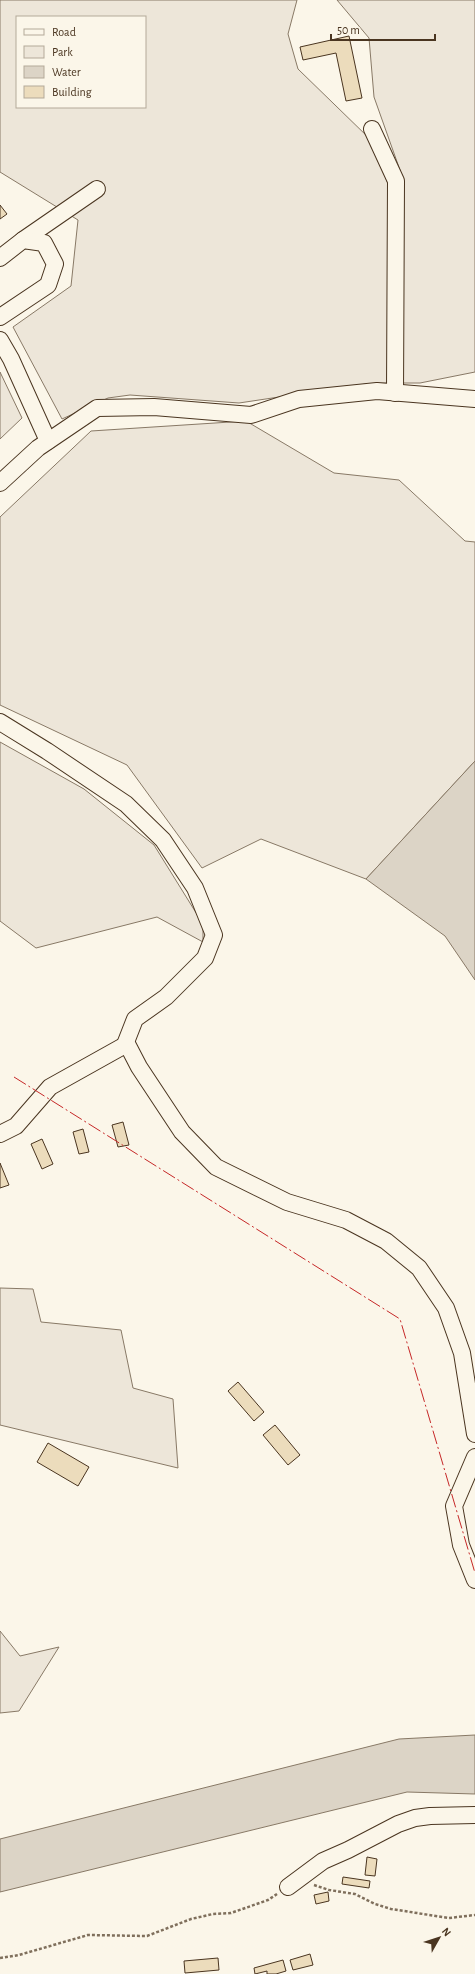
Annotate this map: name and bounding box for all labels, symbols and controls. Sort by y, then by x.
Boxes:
legend [16,16,146,108]
scale bar [331,16,435,42]
text: 50 m [337,24,360,36]
text: Road [52,26,76,38]
text: Park [52,46,73,58]
text: Water [52,66,81,78]
text: Building [52,86,92,98]
north arrow [419,1918,459,1958]
text: N [440,1926,453,1938]

